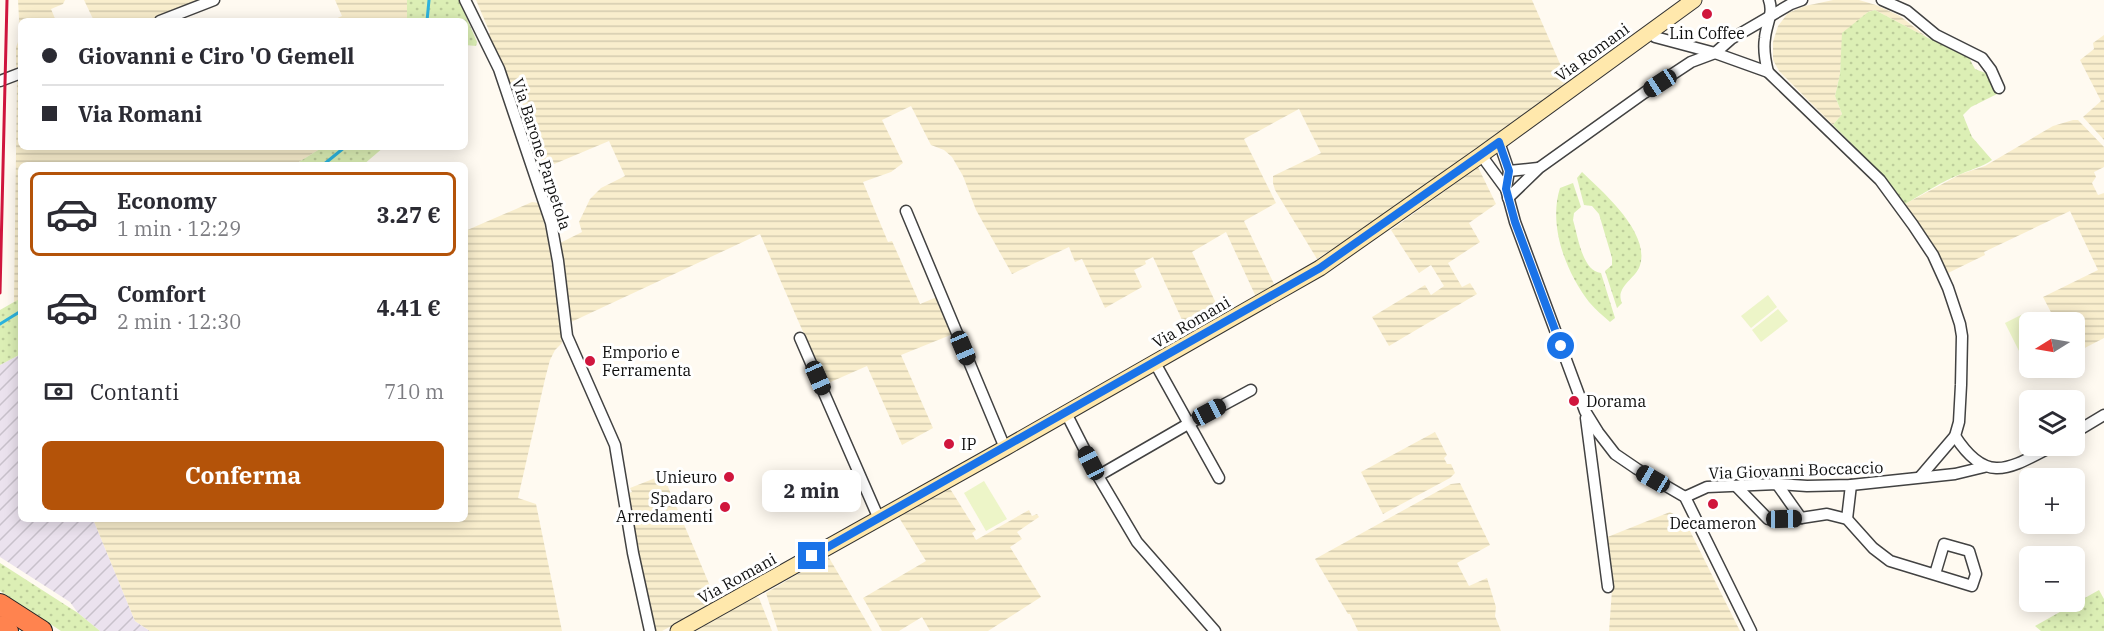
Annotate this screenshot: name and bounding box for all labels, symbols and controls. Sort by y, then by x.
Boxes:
marker: Lin Coffee [1700,7,1714,21]
street label: Via Romani [1551,18,1633,86]
place label: Lin Coffee [1669,23,1745,43]
text: Giovanni e Ciro 'O Gemell [78,41,355,70]
car [1640,66,1680,100]
street label: Via Barone Parpetola [508,76,576,233]
text: Via Romani [78,99,202,128]
text: Economy [117,186,217,215]
icon: car [45,187,99,241]
text: 3.27 € [376,200,441,229]
text: 1 min · 12:29 [117,215,241,242]
text: Comfort [117,279,206,308]
icon: car [45,280,99,334]
street label: Via Romani [1149,292,1233,352]
text: 4.41 € [376,293,441,322]
text: 2 min · 12:30 [117,308,241,335]
north arrow [2019,312,2085,378]
map controls [2019,312,2085,612]
car [948,328,978,368]
route start [1547,332,1574,359]
place label: Emporio e Ferramenta [602,342,692,380]
marker: Emporio e Ferramenta [583,354,597,368]
car [802,358,834,398]
icon: cash [42,375,75,408]
text: Contanti [90,377,179,406]
text: 710 m [384,378,444,405]
button: layers [2019,390,2085,456]
place label: Dorama [1586,391,1646,411]
marker: Dorama [1567,394,1581,408]
car [1189,396,1229,428]
place label: IP [961,434,977,454]
marker: IP [942,437,956,451]
button: Conferma [42,441,444,510]
car [1075,443,1107,483]
street label: Via Giovanni Boccaccio [1708,457,1884,483]
car [1633,462,1673,496]
place label: Unieuro [655,467,717,487]
button: + [2019,468,2085,534]
callout: 2 min [762,469,862,511]
marker: Unieuro [722,470,736,484]
text: 2 min [784,477,840,504]
place label: Spadaro Arredamenti [616,488,713,526]
marker: Decameron [1706,497,1720,511]
marker: Spadaro Arredamenti [718,500,732,514]
car [1766,510,1802,528]
place label: Decameron [1670,513,1756,533]
route end [798,542,825,569]
button: − [2019,546,2085,612]
street label: Via Romani [694,548,780,608]

